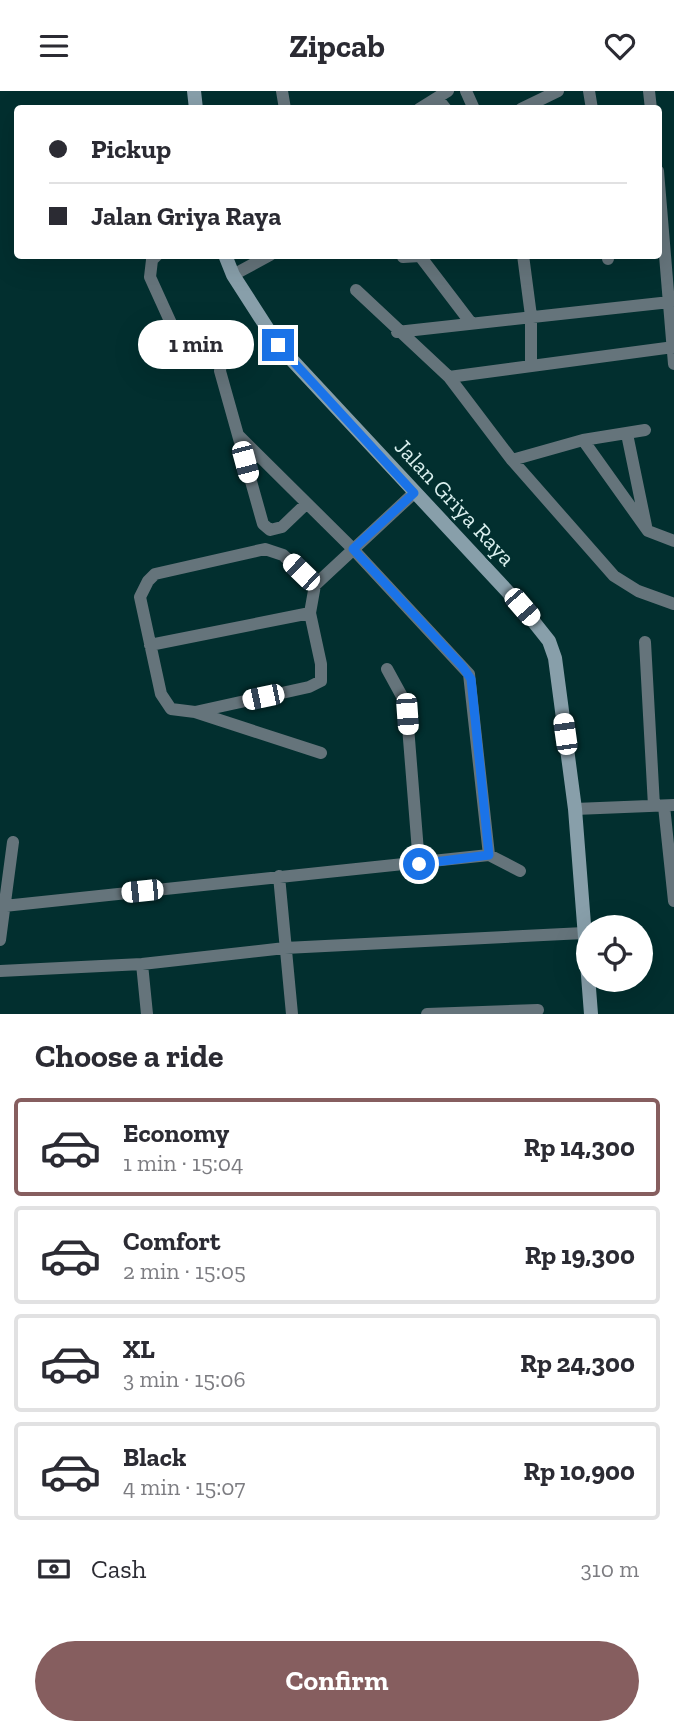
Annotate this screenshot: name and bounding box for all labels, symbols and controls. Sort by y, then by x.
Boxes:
icon: menu [35,27,73,65]
text: Zipcab [289,27,385,65]
icon: heart [601,27,639,65]
text: Pickup [91,133,171,165]
text: Jalan Griya Raya [91,200,281,232]
callout: 1 min [138,321,254,369]
route end [262,329,294,361]
text: 1 min [169,330,223,358]
street label: Jalan Griya Raya [389,432,521,572]
car [230,439,261,485]
car [279,550,324,594]
car [501,584,544,630]
car [241,682,286,712]
car [396,692,419,736]
car [552,712,579,756]
route start [403,848,435,880]
car [121,878,164,904]
map controls [576,915,653,992]
button: locate [576,915,653,992]
text: Choose a ride [35,1037,223,1075]
icon: car [39,1116,102,1179]
text: Economy [123,1117,229,1149]
text: Rp 14,300 [524,1131,635,1163]
text: 1 min · 15:04 [123,1149,243,1177]
icon: car [39,1224,102,1287]
text: Comfort [123,1225,220,1257]
text: Rp 19,300 [525,1239,635,1271]
text: 2 min · 15:05 [123,1257,246,1285]
icon: car [39,1332,102,1395]
text: XL [123,1333,155,1365]
text: Rp 24,300 [520,1347,635,1379]
text: 3 min · 15:06 [123,1365,246,1393]
icon: car [39,1440,102,1503]
text: Black [123,1441,186,1473]
text: Rp 10,900 [524,1455,635,1487]
text: 4 min · 15:07 [123,1473,245,1501]
icon: cash [35,1550,73,1588]
text: Cash [91,1553,146,1585]
text: 310 m [581,1555,639,1583]
button: Confirm [35,1641,639,1721]

